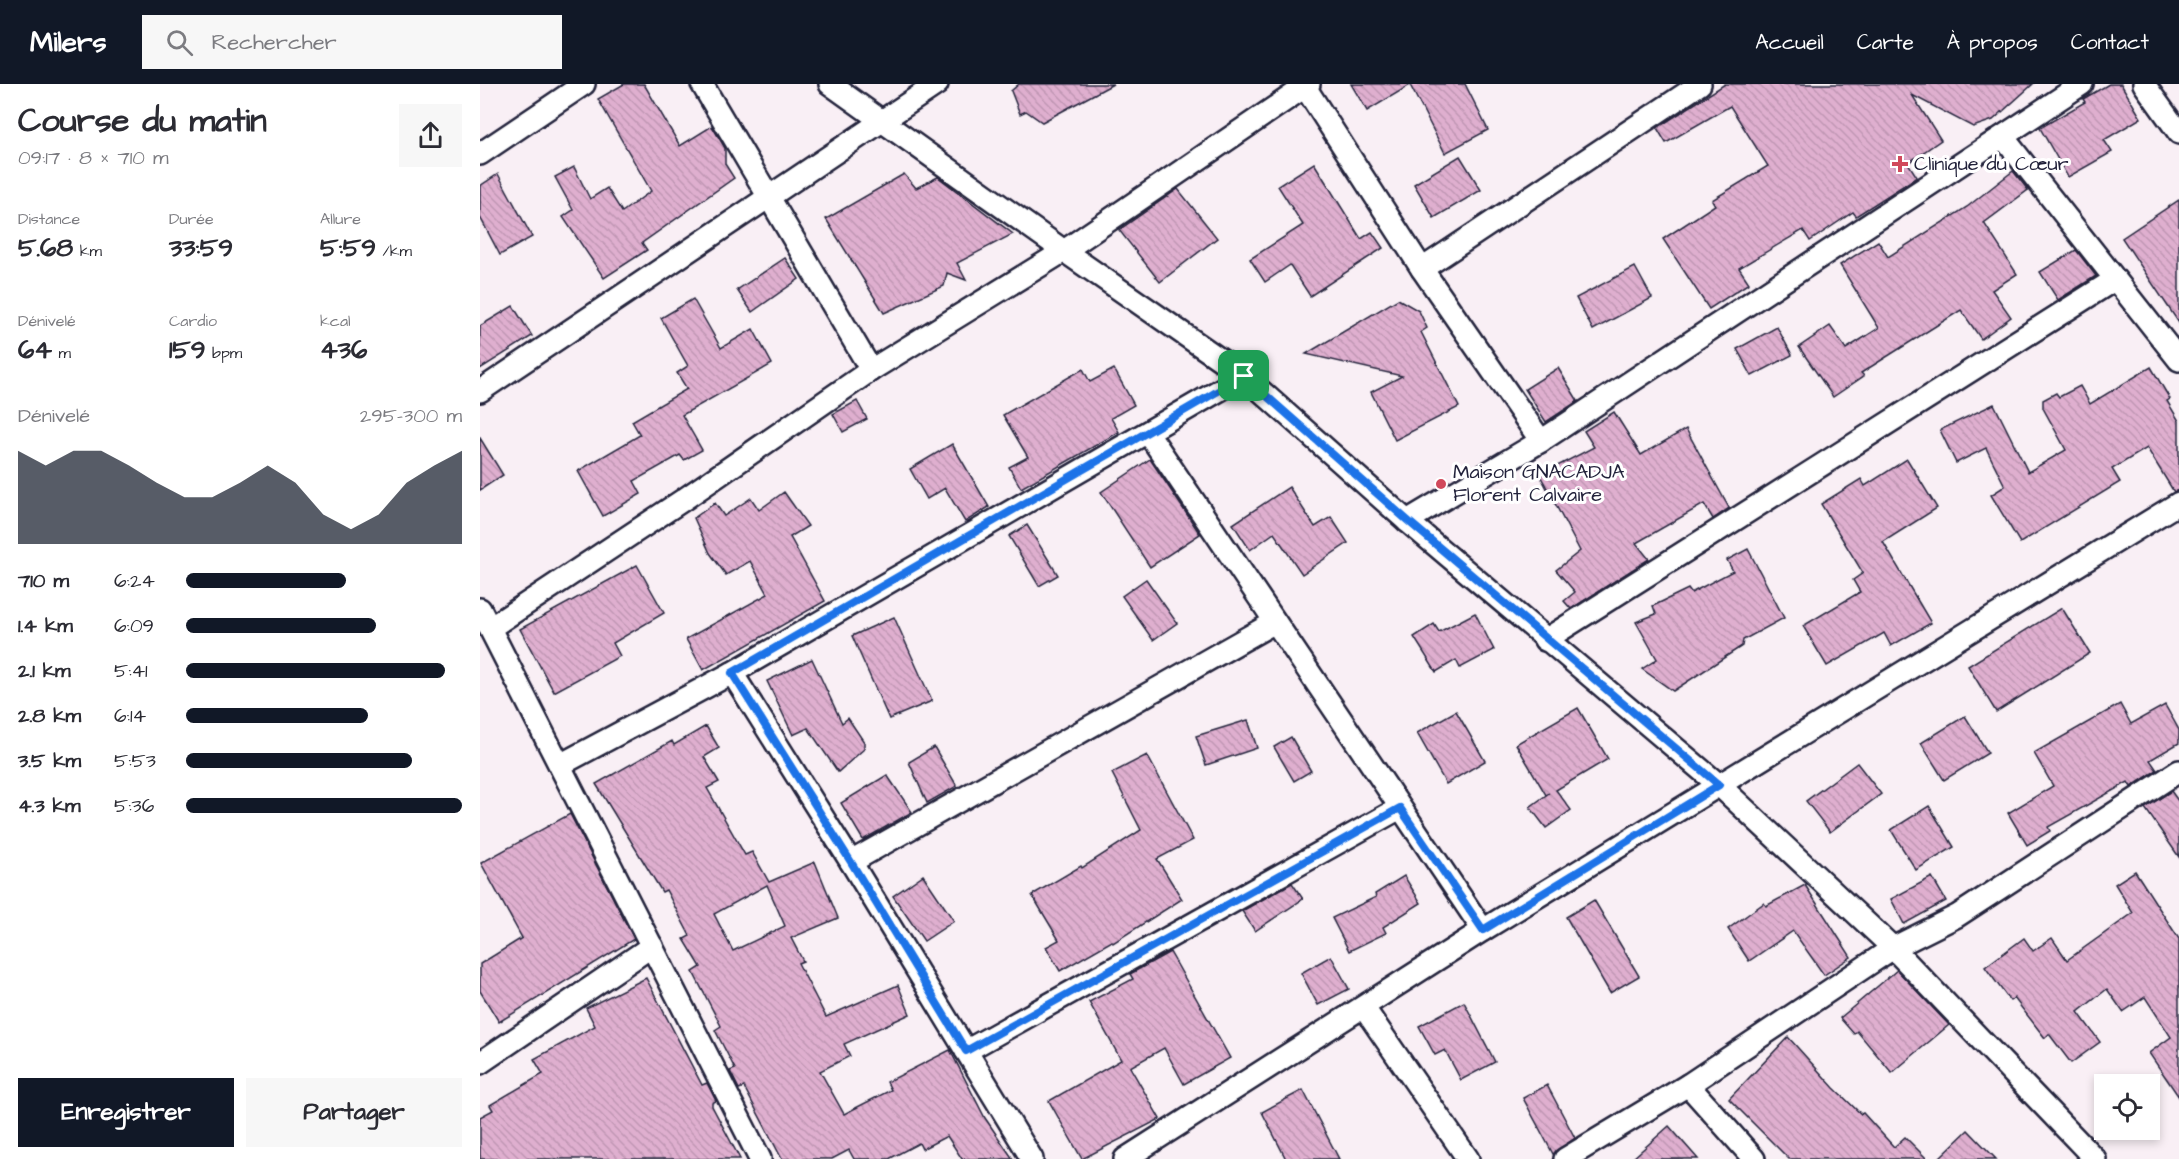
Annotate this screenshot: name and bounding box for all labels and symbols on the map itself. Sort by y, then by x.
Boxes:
place label: Clinique du Cœur [1914,150,2069,178]
marker: Clinique du Cœur [1891,155,1909,173]
pin [1218,350,1269,401]
place label: Maison GNACADJA Florent Calvaire [1453,458,1625,509]
marker: Maison GNACADJA Florent Calvaire [1434,477,1448,491]

